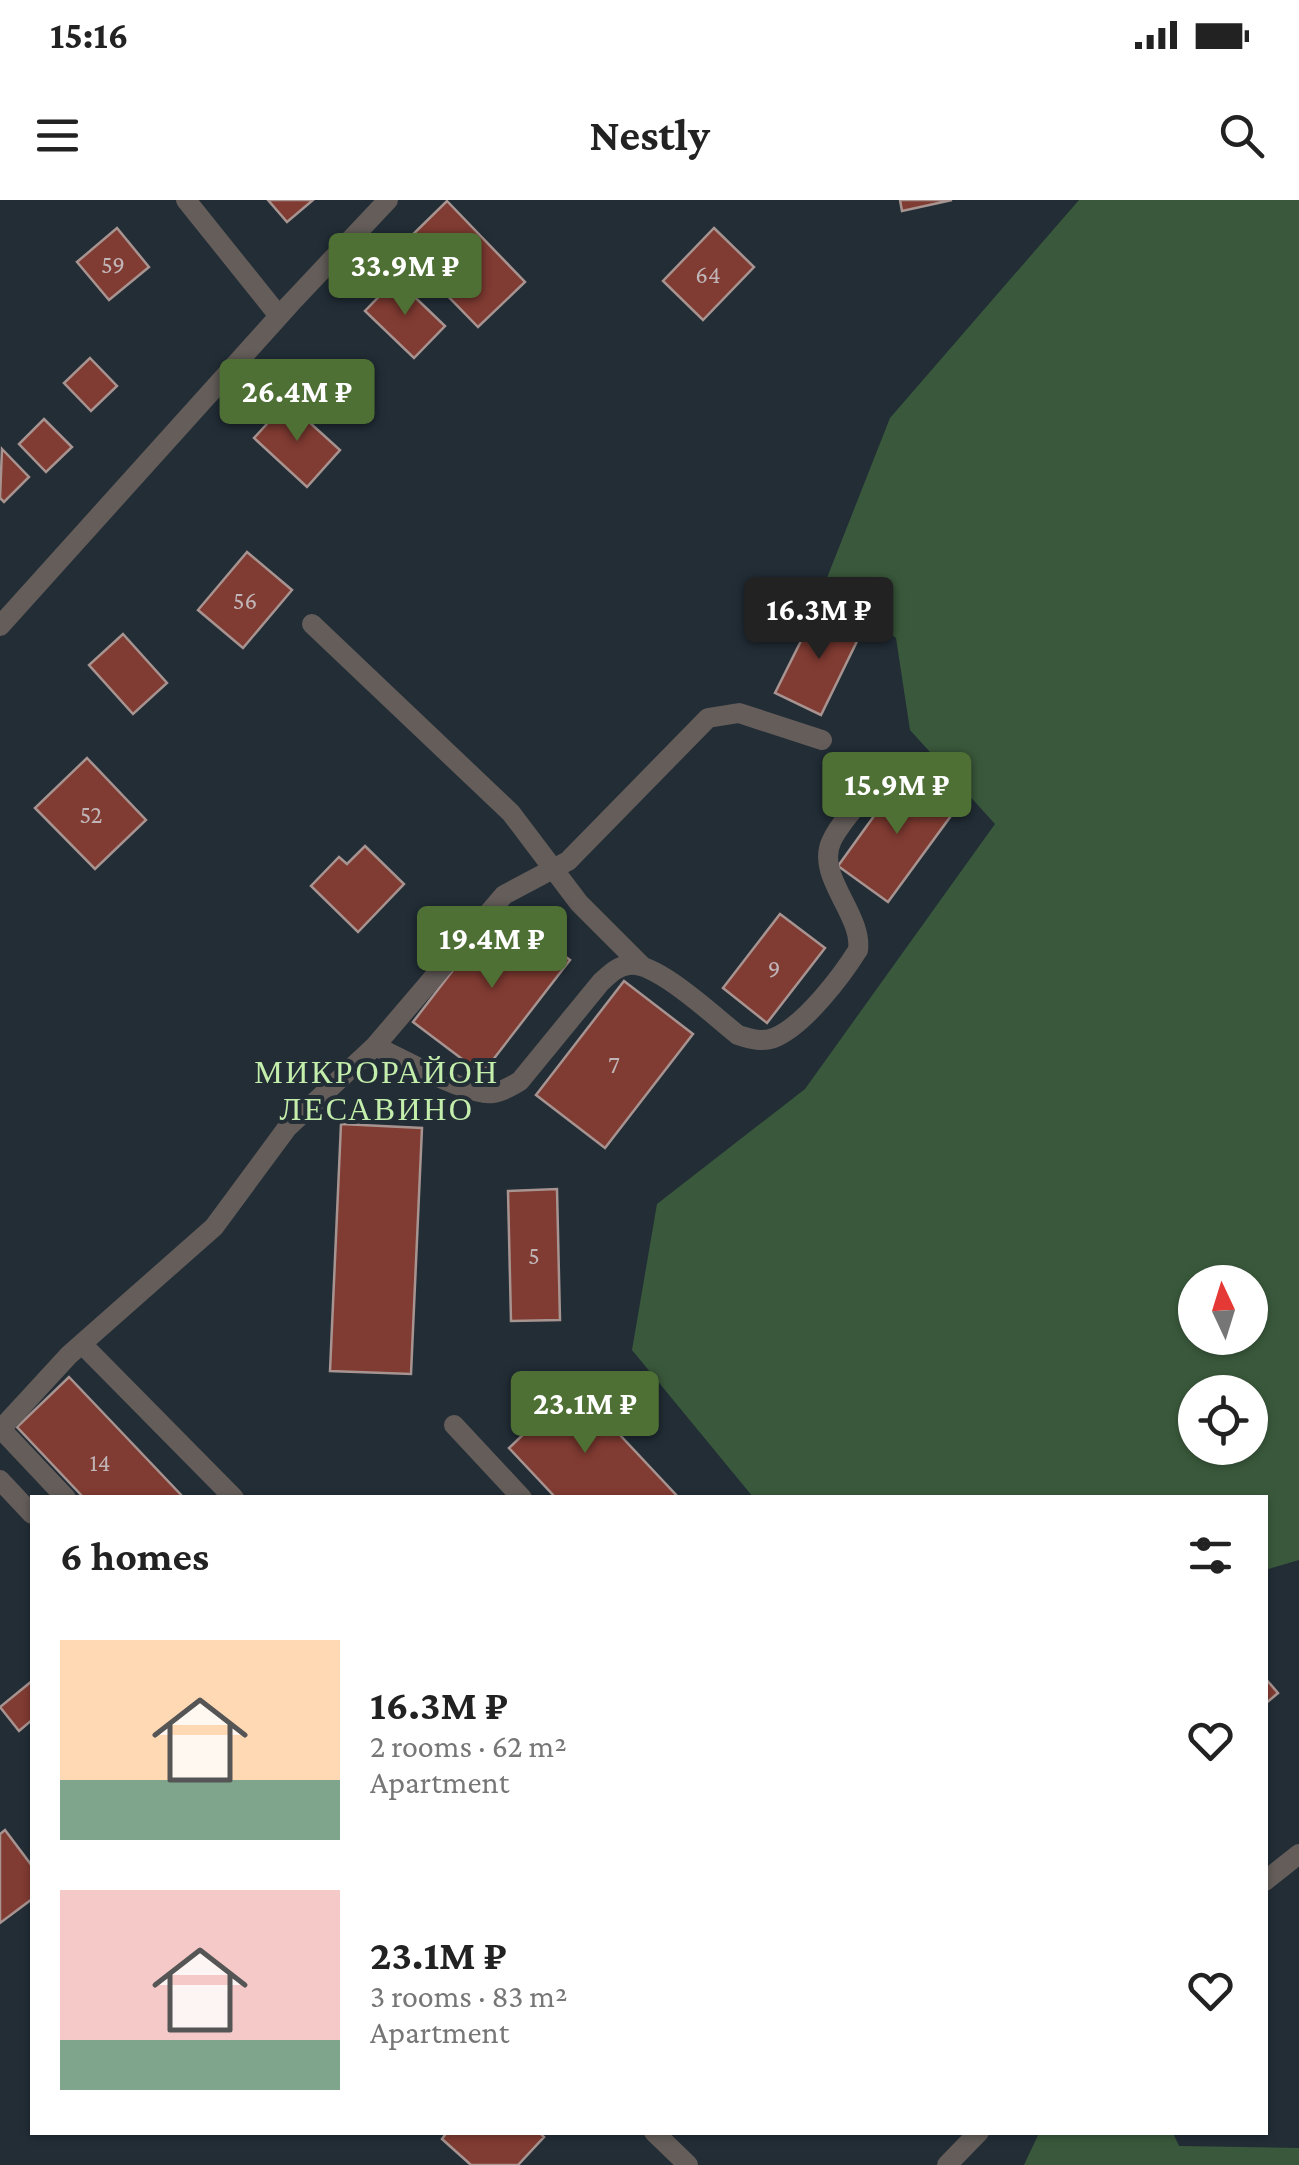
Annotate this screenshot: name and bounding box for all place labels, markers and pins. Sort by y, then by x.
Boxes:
pin: 33.9M ₽ [313,233,497,318]
pin: 26.4M ₽ [205,359,389,444]
pin: 16.3M ₽ [727,577,911,662]
pin: 15.9M ₽ [805,752,989,837]
pin: 19.4M ₽ [400,906,584,991]
pin: 23.1M ₽ [493,1371,677,1456]

